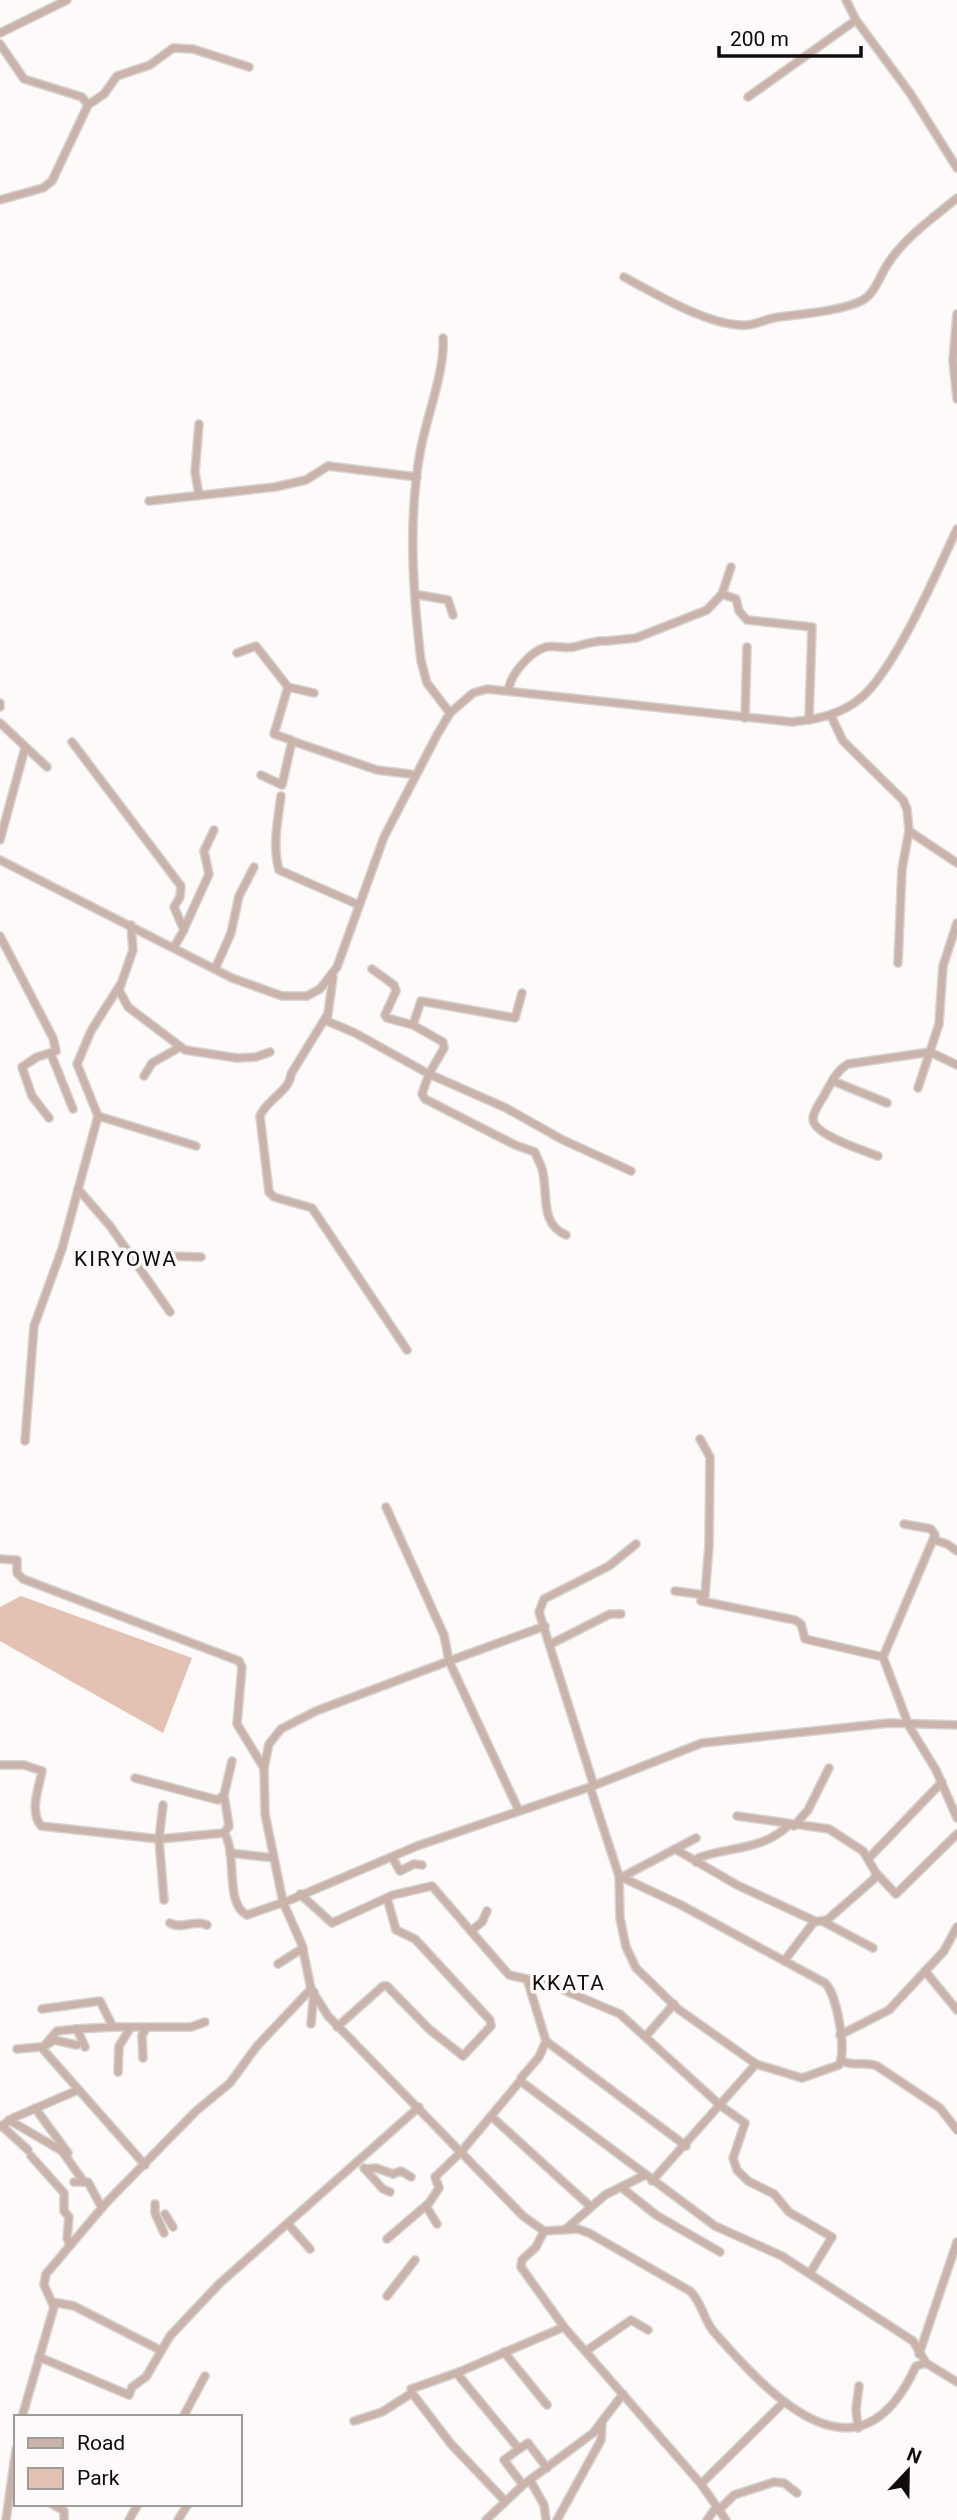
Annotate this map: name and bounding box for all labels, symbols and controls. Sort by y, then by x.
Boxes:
scale bar [719,14,861,58]
text: 200 m [730,27,789,51]
district label: KIRYOWA [74,1247,178,1271]
district label: KKATA [532,1971,606,1995]
legend [14,2415,242,2506]
text: Road [77,2431,125,2455]
north arrow [873,2436,943,2506]
text: N [904,2443,925,2469]
text: Park [77,2466,120,2490]

